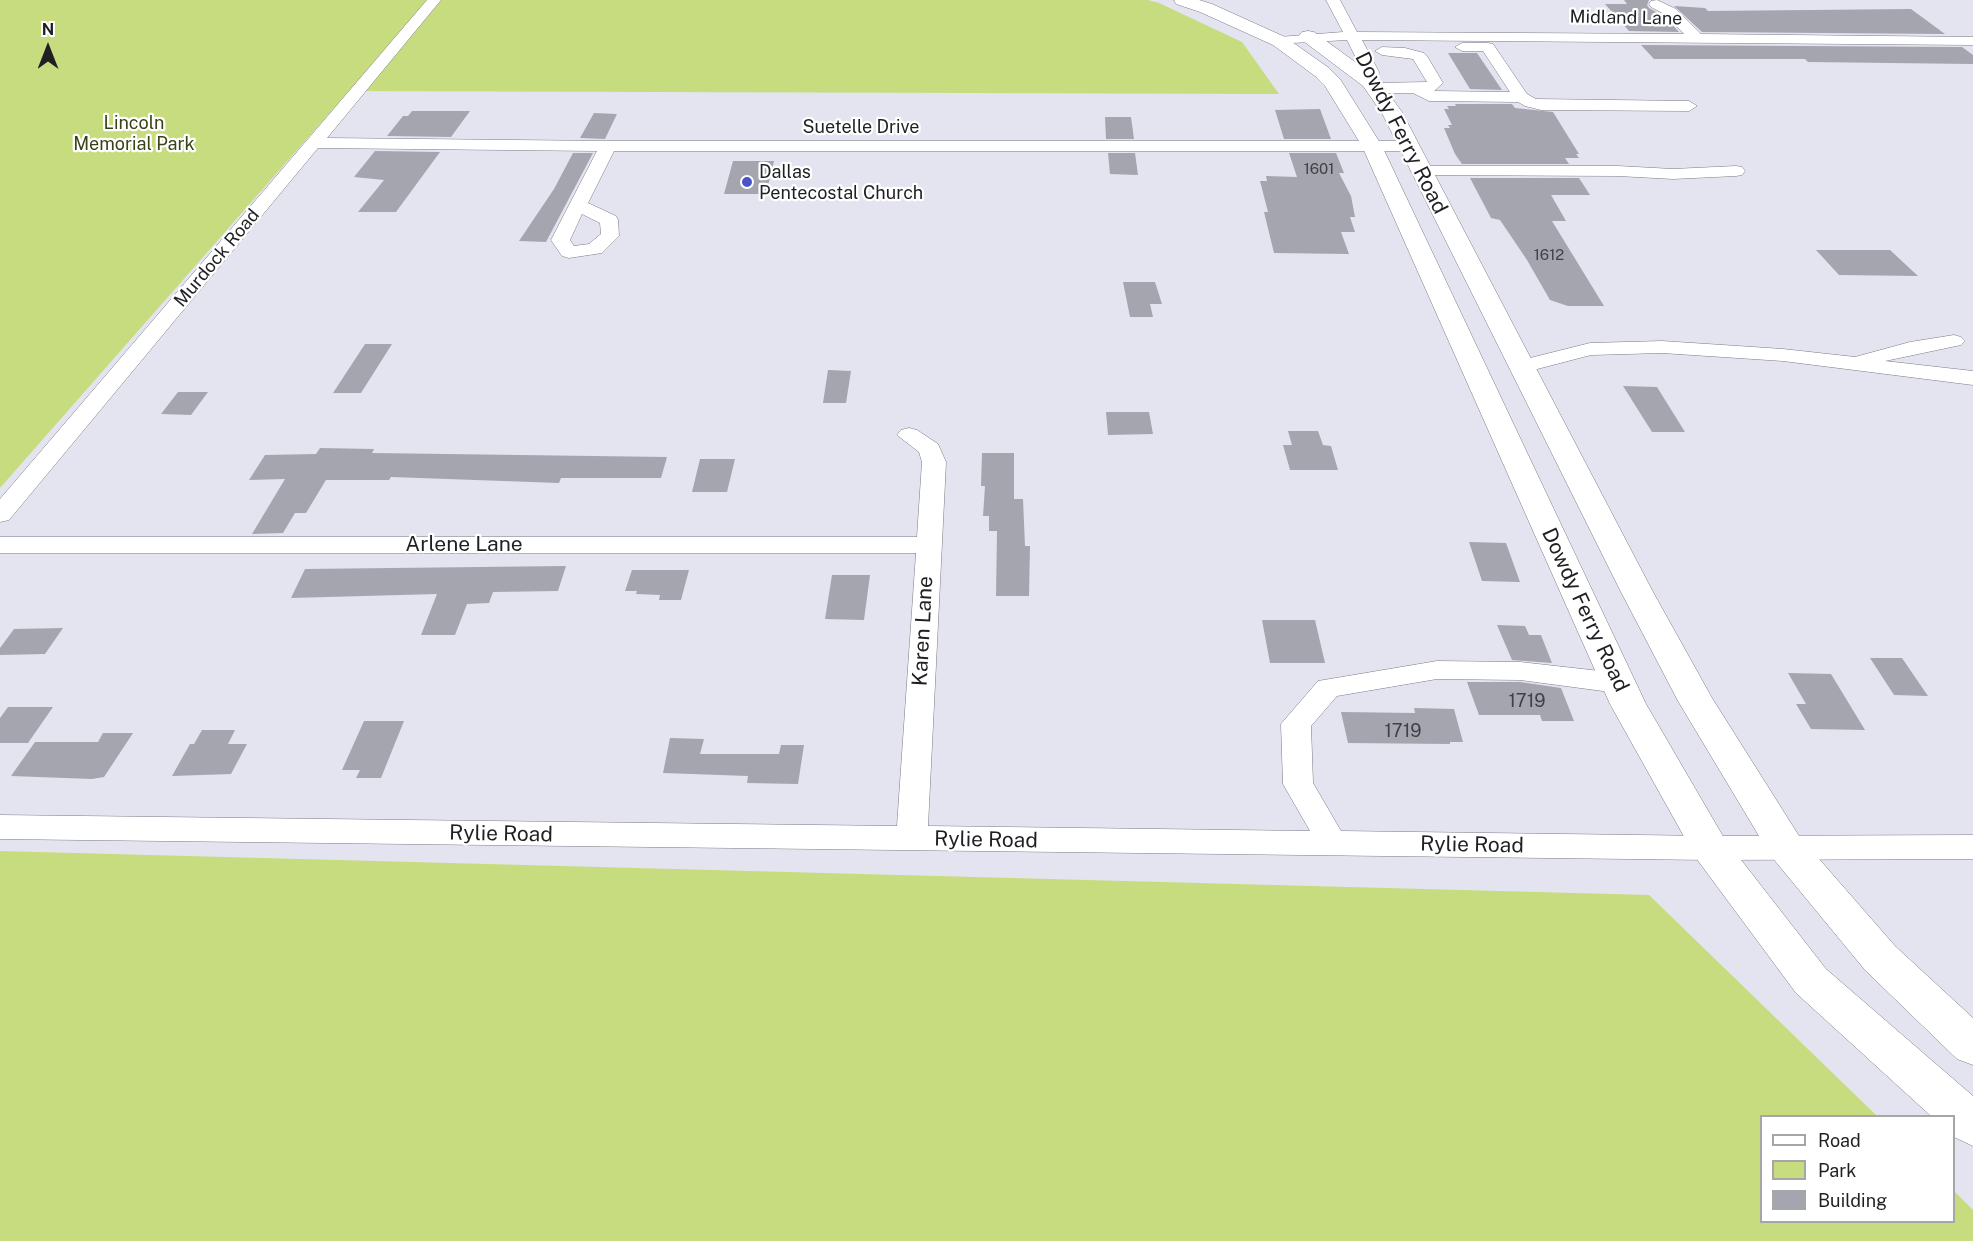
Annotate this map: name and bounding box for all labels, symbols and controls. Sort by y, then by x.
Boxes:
street label: Midland Lane [1569,6,1683,30]
north arrow [18,18,78,78]
text: N [42,20,54,39]
street label: Dowdy Ferry Road [1349,48,1453,218]
park label: Lincoln Memorial Park [73,112,195,154]
street label: Suetelle Drive [802,116,920,138]
house number: 1601 [1304,160,1334,178]
place label: Dallas Pentecostal Church [759,161,923,204]
marker: Dallas Pentecostal Church [740,175,754,189]
street label: Murdock Road [170,205,264,311]
house number: 1612 [1534,246,1564,264]
street label: Dowdy Ferry Road [1536,524,1634,696]
street label: Arlene Lane [405,532,523,558]
street label: Karen Lane [908,575,938,687]
house number: 1719 [1508,690,1546,712]
house number: 1719 [1384,720,1422,742]
street label: Rylie Road [449,820,553,848]
street label: Rylie Road [934,826,1038,854]
street label: Rylie Road [1420,831,1524,859]
legend [1760,1115,1955,1223]
text: Road [1818,1130,1861,1151]
text: Park [1818,1160,1856,1181]
text: Building [1818,1190,1887,1211]

